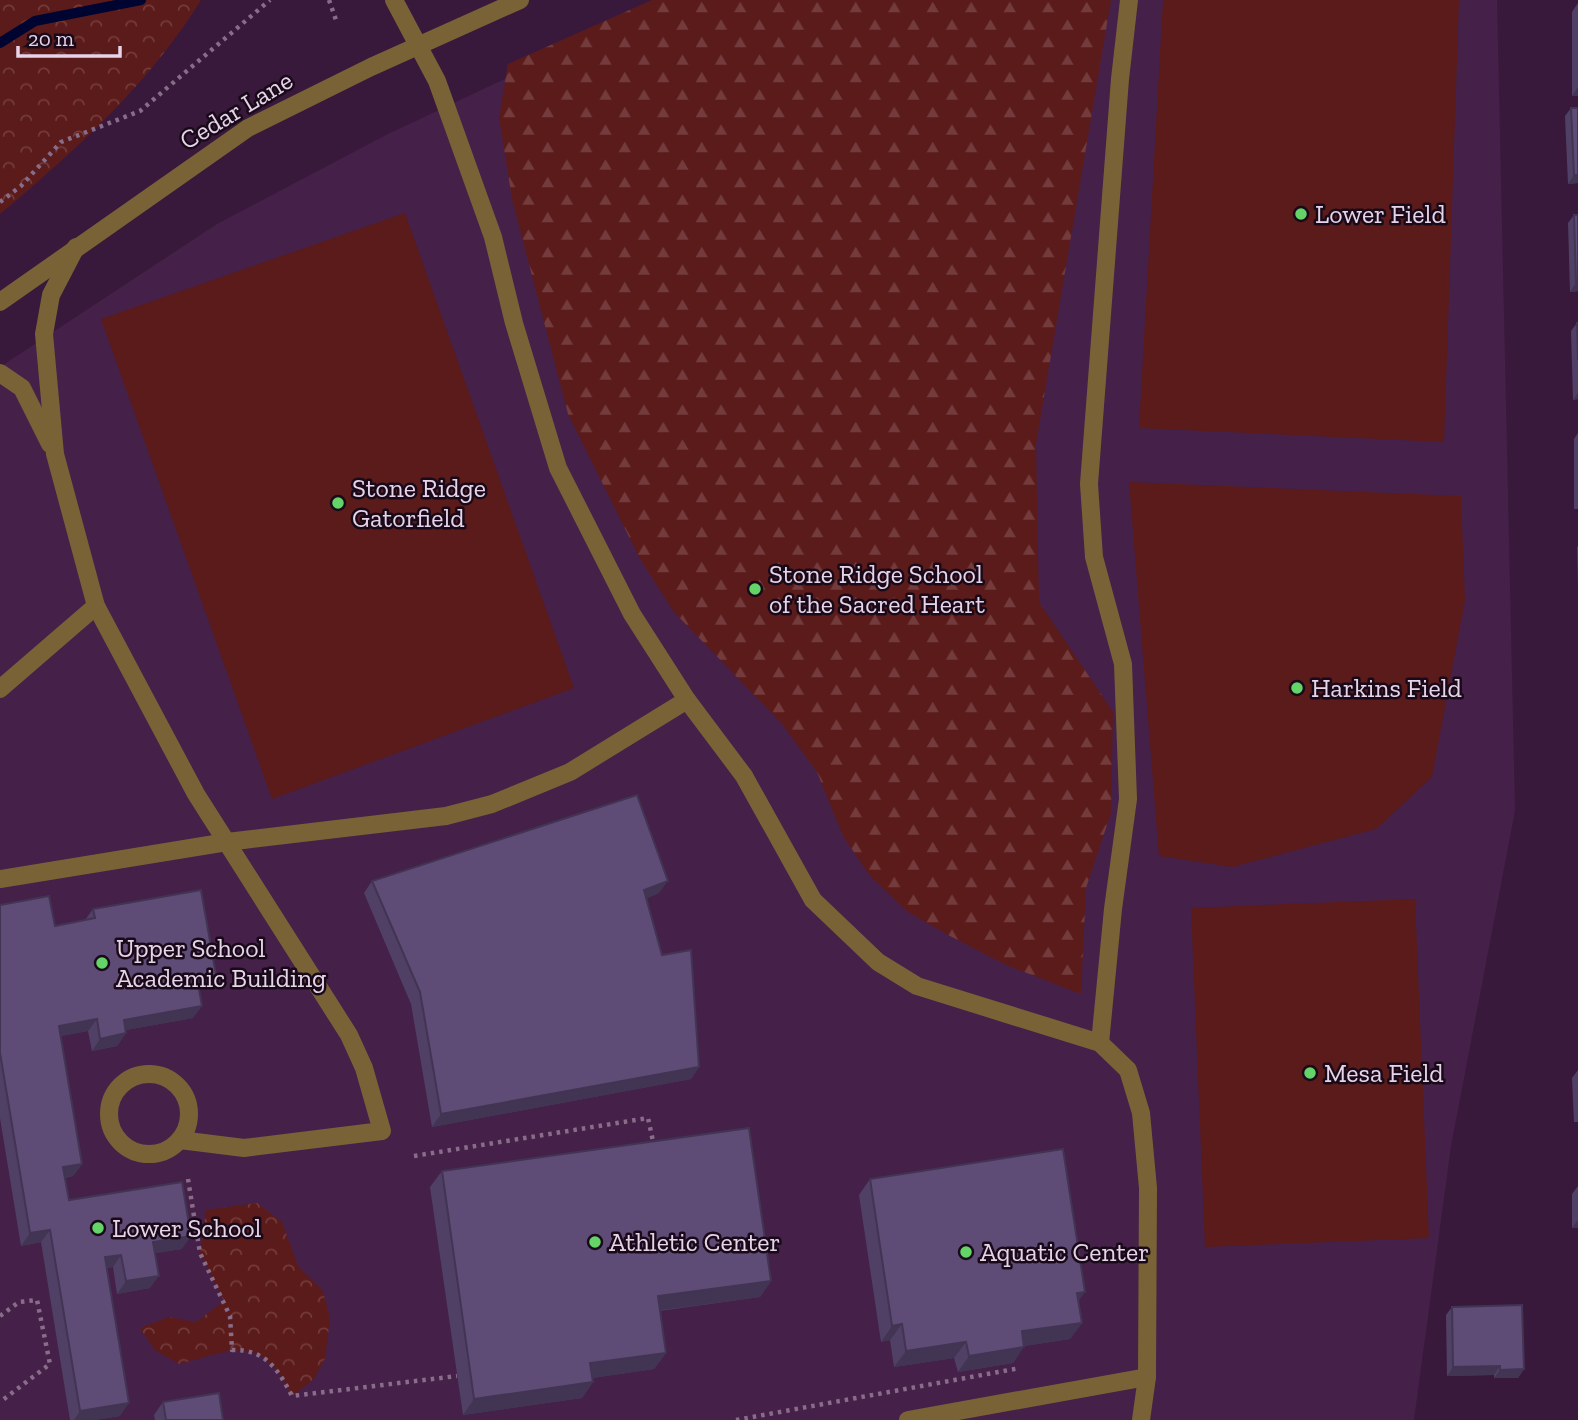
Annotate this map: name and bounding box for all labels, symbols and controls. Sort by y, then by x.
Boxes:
scale bar [18,14,119,58]
text: 20 m [28,26,74,51]
street label: Cedar Lane [174,64,298,156]
place label: Lower Field [1315,198,1446,230]
marker: Lower Field [1293,206,1309,222]
place label: Stone Ridge Gatorfield [352,472,486,534]
marker: Stone Ridge Gatorfield [330,495,346,511]
place label: Stone Ridge School of the Sacred Heart [769,558,985,620]
marker: Stone Ridge School of the Sacred Heart [747,581,763,597]
place label: Harkins Field [1311,672,1462,704]
marker: Harkins Field [1289,680,1305,696]
place label: Upper School Academic Building [116,932,326,994]
marker: Upper School Academic Building [94,955,110,971]
place label: Mesa Field [1324,1057,1444,1089]
marker: Mesa Field [1302,1065,1318,1081]
place label: Lower School [112,1212,262,1244]
marker: Lower School [90,1220,106,1236]
place label: Athletic Center [609,1226,780,1258]
marker: Athletic Center [587,1234,603,1250]
place label: Aquatic Center [980,1236,1149,1268]
marker: Aquatic Center [958,1244,974,1260]

